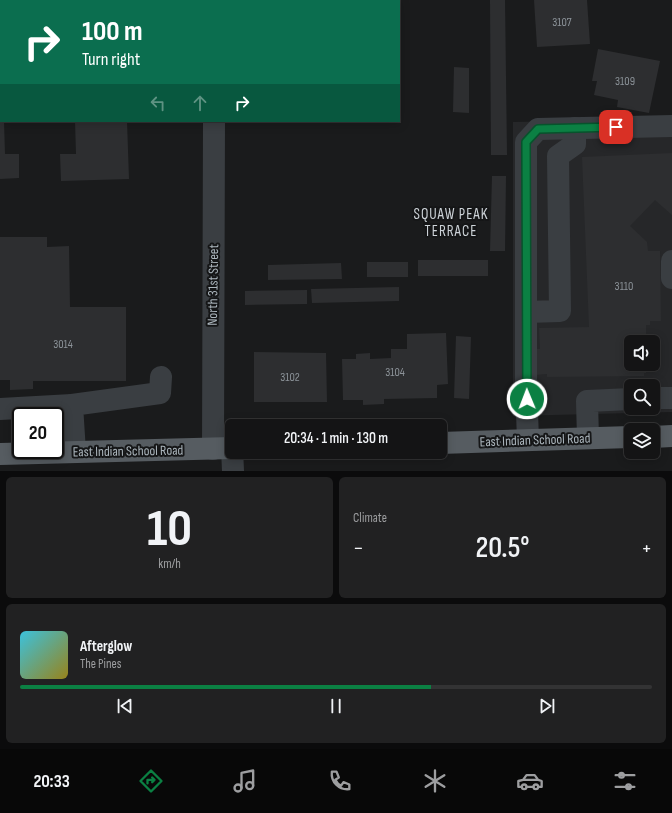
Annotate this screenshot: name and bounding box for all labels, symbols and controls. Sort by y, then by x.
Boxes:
text: 100 m [82,15,143,48]
house number: 3107 [552,15,572,30]
icon: right [16,16,68,68]
text: Turn right [82,49,140,70]
house number: 3109 [615,74,635,89]
icon: left [147,92,169,114]
icon: ahead [189,92,211,114]
icon: right [231,92,253,114]
pin [599,110,633,144]
icon: arrive [605,116,627,138]
district label: SQUAW PEAK TERRACE [414,205,488,241]
street label: North 31st Street [204,244,222,326]
house number: 3110 [615,279,633,294]
map controls [624,335,660,459]
button: sound [624,335,660,371]
house number: 3014 [53,337,73,352]
house number: 3104 [385,365,405,380]
house number: 3102 [280,370,300,385]
position arrow [506,378,548,420]
button: search [624,379,660,415]
speed limit sign: 20 [12,407,64,459]
button: layers [624,423,660,459]
text: 20:34 · 1 min · 130 m [284,429,388,448]
street label: East Indian School Road [479,430,591,450]
street label: East Indian School Road [73,442,184,460]
text: 10 [147,498,192,561]
text: Climate [353,510,387,526]
text: 20.5° [475,530,530,566]
text: − [353,535,364,562]
text: + [641,535,652,562]
text: km/h [158,556,181,572]
text: Afterglow [80,637,132,656]
text: The Pines [80,656,121,672]
icon: previous [114,695,136,717]
icon: pause [325,695,347,717]
icon: next [536,695,558,717]
icon: directions [137,767,165,795]
icon: music [231,767,259,795]
icon: phone [326,767,354,795]
icon: climate [421,767,449,795]
icon: car [516,767,544,795]
icon: filters [611,767,639,795]
text: 20:33 [33,771,70,792]

